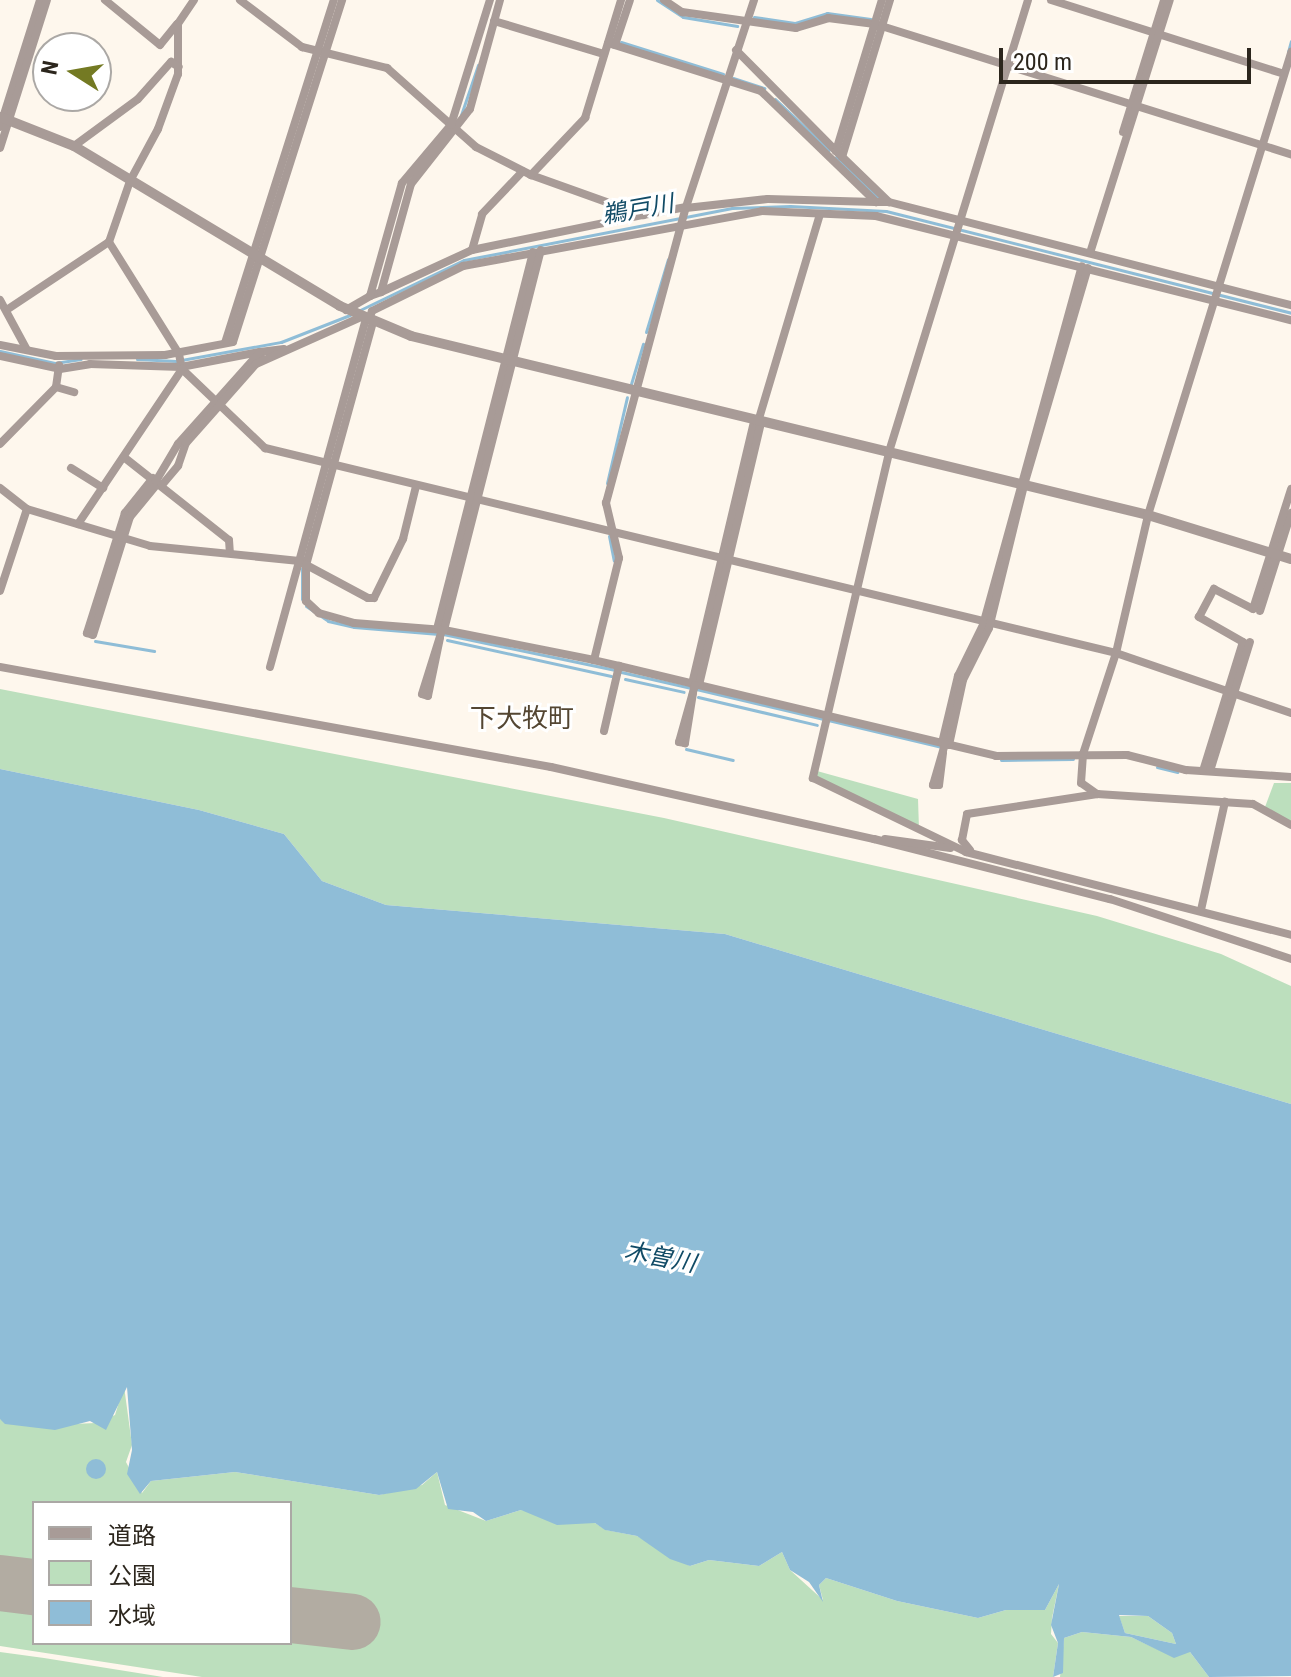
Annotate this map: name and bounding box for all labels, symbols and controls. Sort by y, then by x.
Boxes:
north arrow [32,32,112,112]
scale bar [1003,32,1255,82]
text: 200 m [1013,48,1072,76]
text: N [36,59,63,77]
water label: 鵜戸川 [600,190,676,230]
district label: 下大牧町 [470,703,574,735]
water label: 木曽川 [622,1237,698,1279]
legend [32,1501,292,1645]
text: 道路 [108,1522,156,1550]
text: 公園 [108,1562,156,1590]
text: 水域 [108,1602,156,1630]

